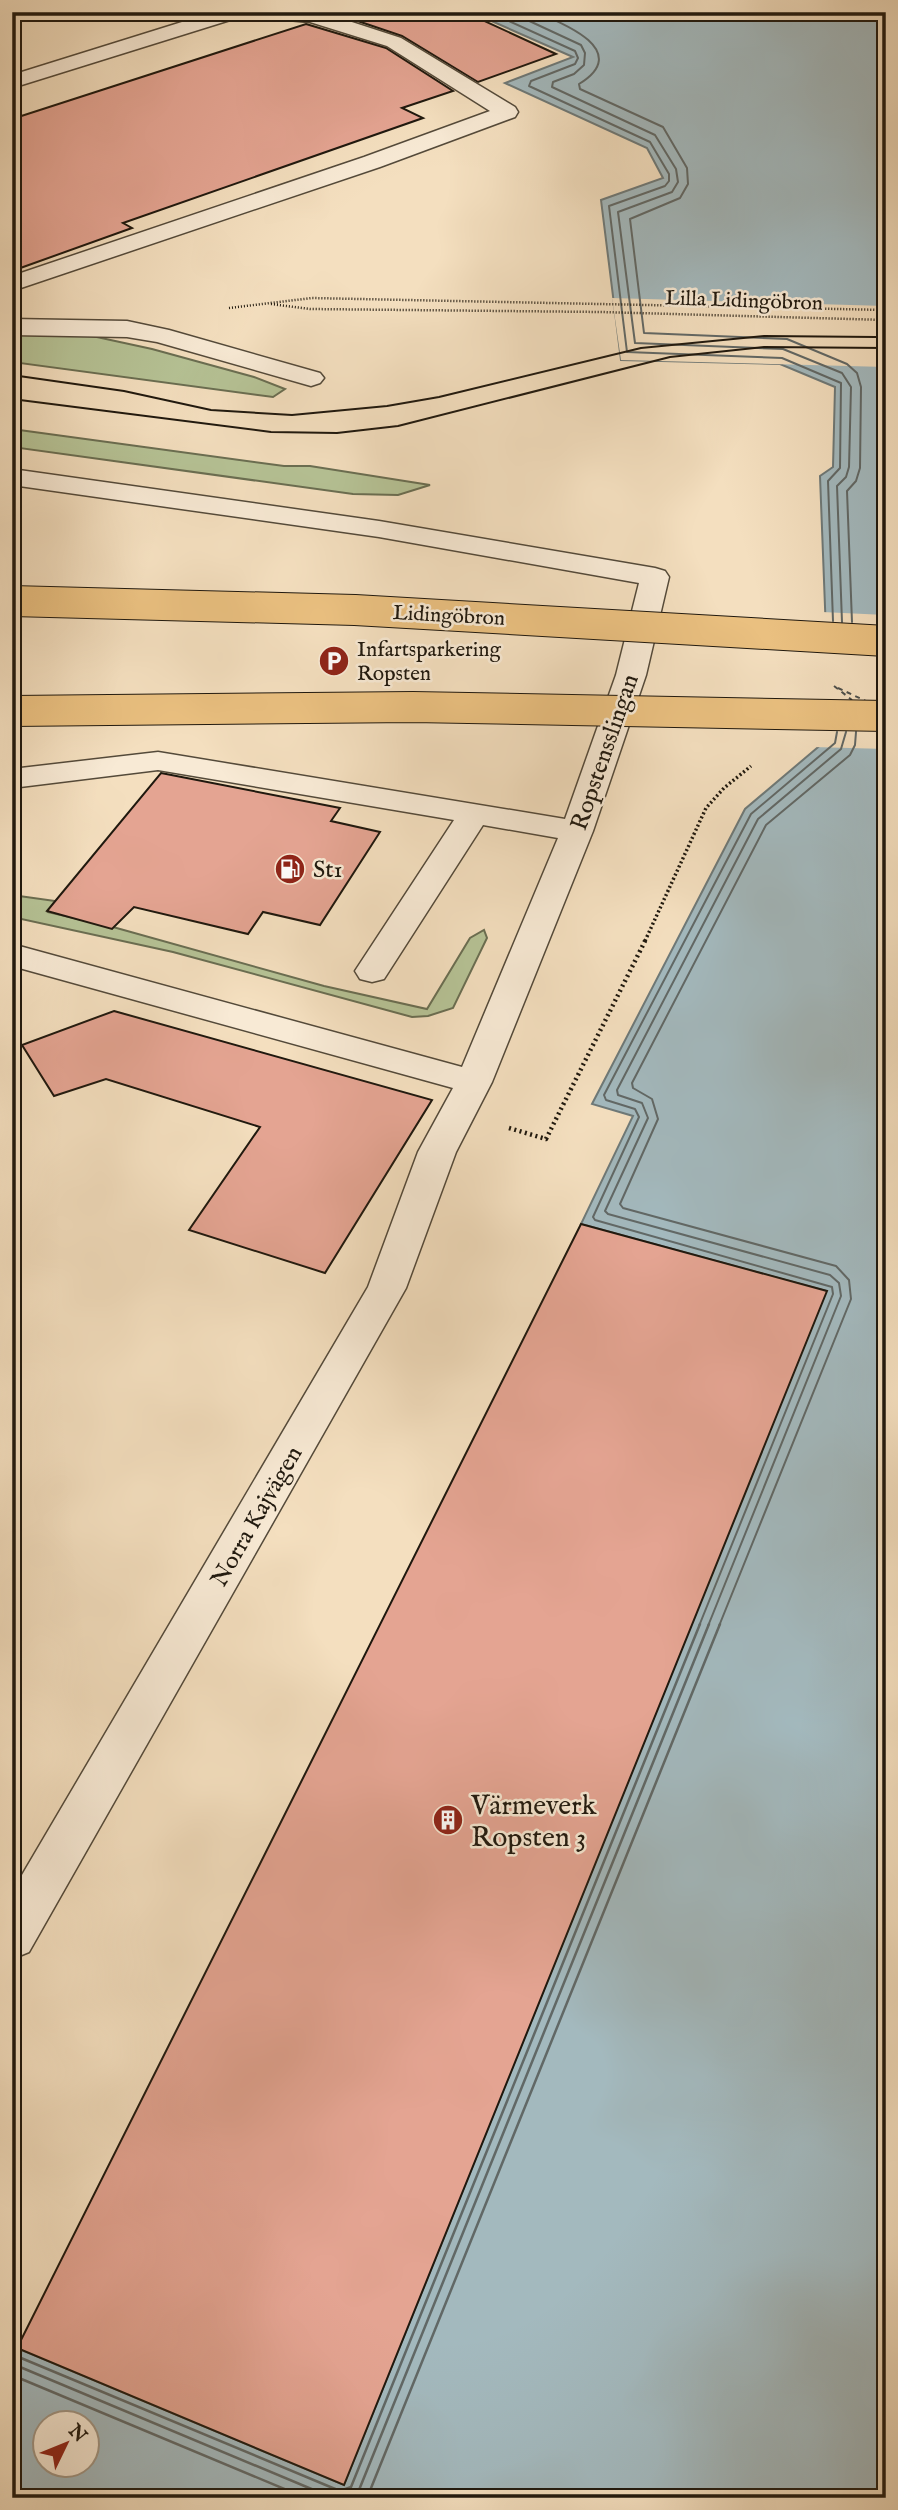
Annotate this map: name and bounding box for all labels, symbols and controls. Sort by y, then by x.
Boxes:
street label: Lilla Lidingöbron [664,285,823,318]
street label: Lidingöbron [392,600,506,633]
place label: Infartsparkering Ropsten [357,637,502,688]
parking icon: Infartsparkering Ropsten [317,644,351,678]
street label: Ropstensslingan [564,670,647,835]
fuel station icon: St1 [273,852,307,886]
place label: St1 [313,855,342,886]
street label: Norra Kajvägen [205,1441,310,1593]
place label: Värmeverk Ropsten 3 [470,1789,597,1856]
building icon: Värmeverk Ropsten 3 [431,1803,465,1837]
north arrow [32,2408,102,2478]
text: N [62,2419,92,2448]

